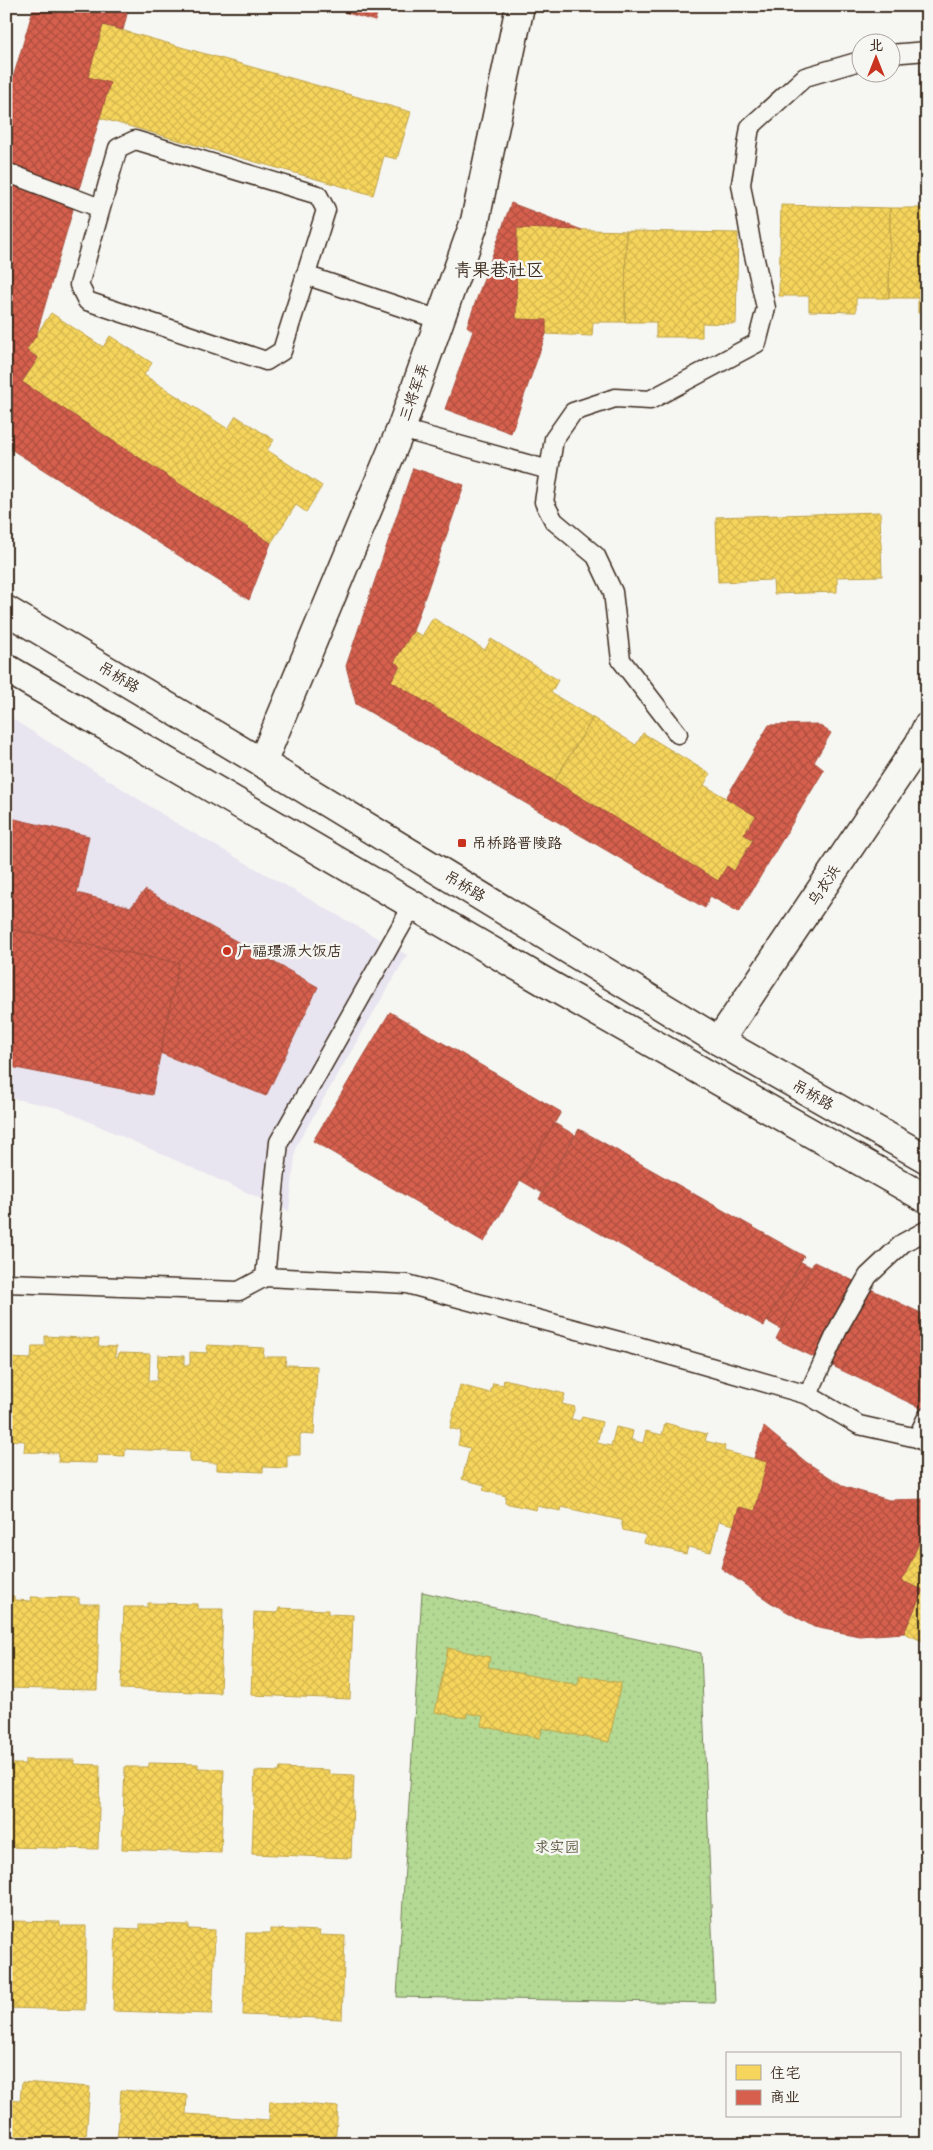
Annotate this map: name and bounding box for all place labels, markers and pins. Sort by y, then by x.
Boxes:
place label: 吊桥路晋陵路 [472,836,562,854]
marker: 吊桥路晋陵路 [456,837,468,849]
place label: 广福璟源大饭店 [237,943,342,962]
marker: 广福璟源大饭店 [221,945,233,957]

